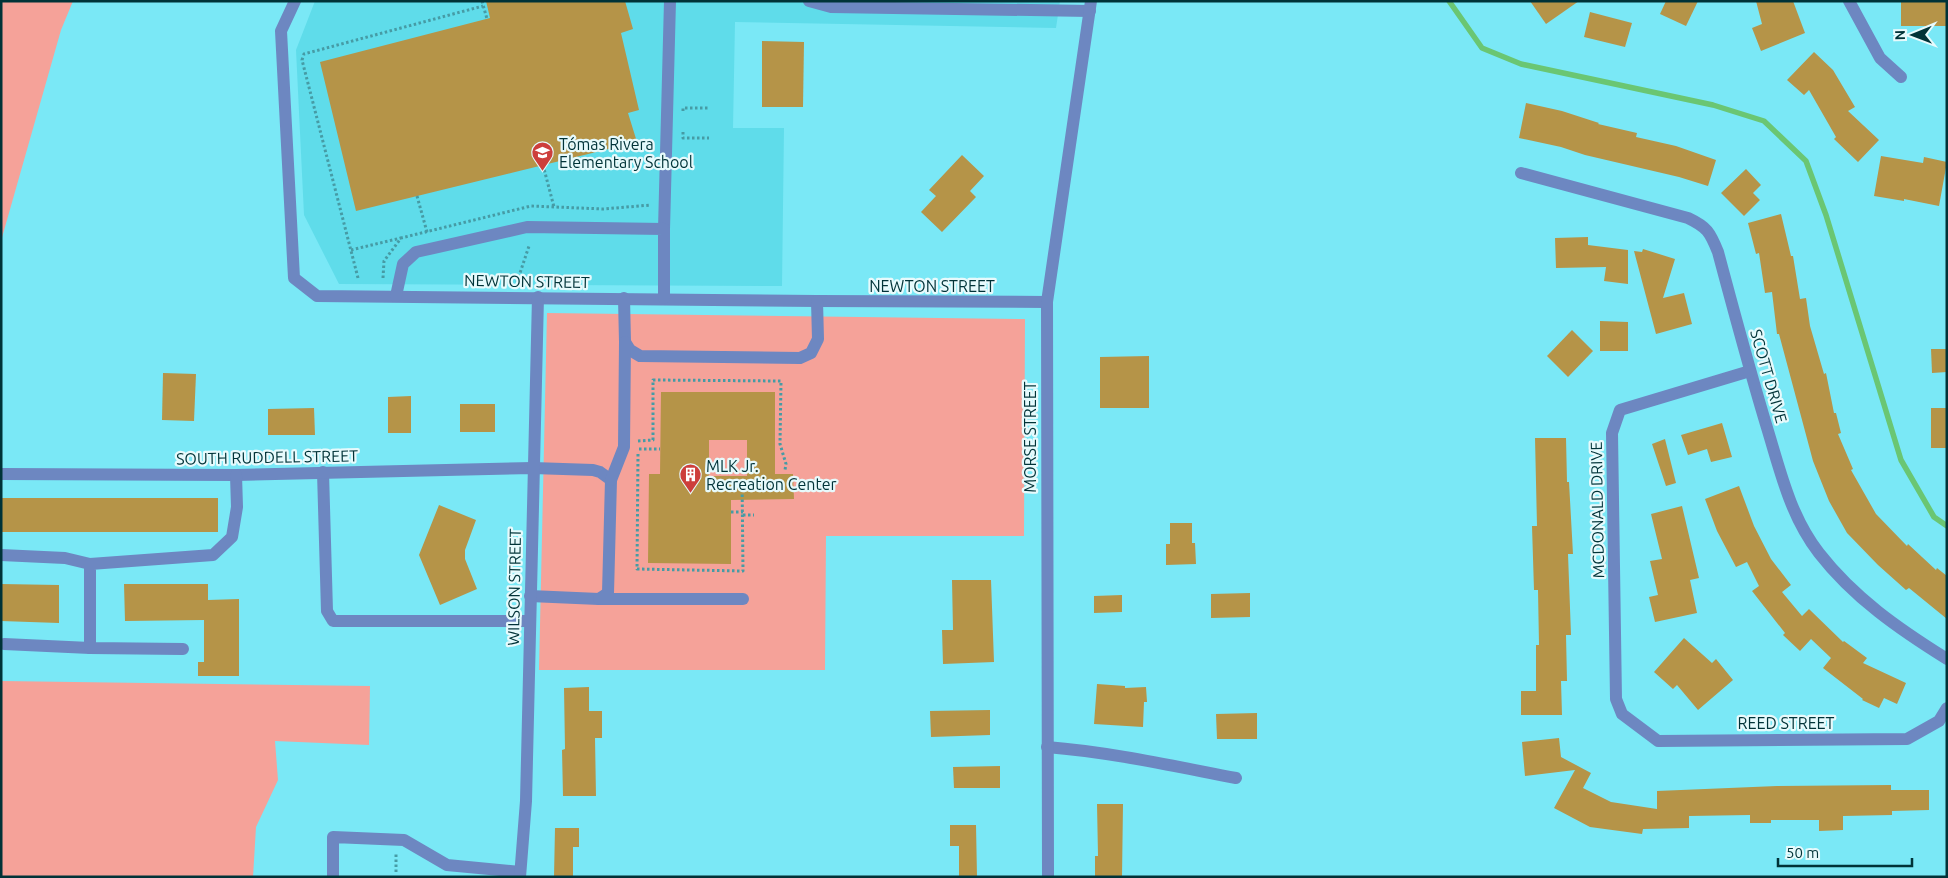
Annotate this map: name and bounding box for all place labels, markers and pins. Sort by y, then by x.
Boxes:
place label: Tómas Rivera Elementary School [559,135,693,171]
school or university icon: Tómas Rivera Elementary School [531,141,555,172]
place label: MLK Jr. Recreation Center [706,457,837,493]
building icon: MLK Jr. Recreation Center [678,463,702,494]

